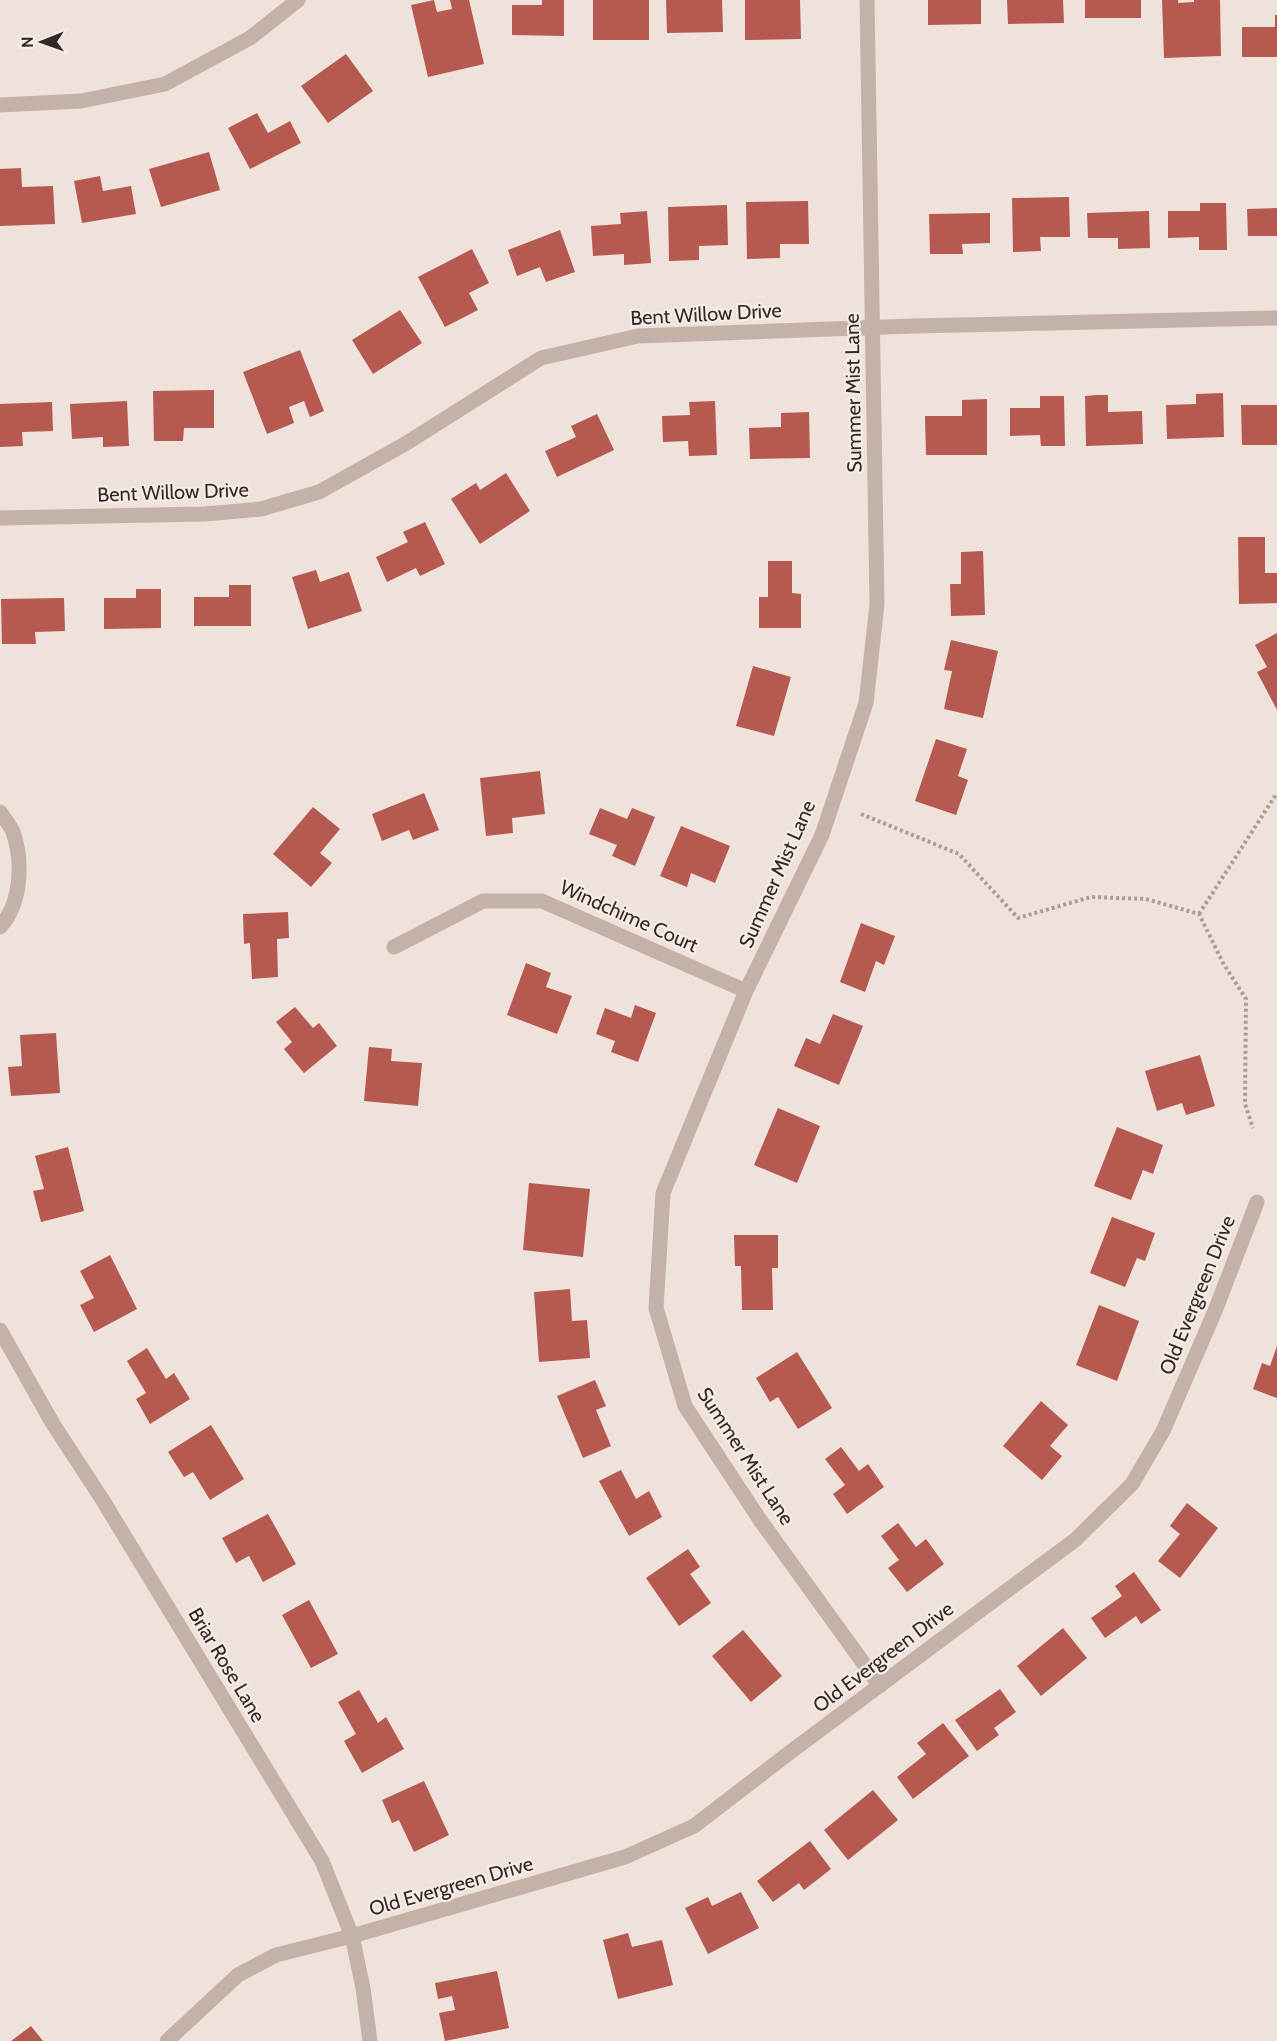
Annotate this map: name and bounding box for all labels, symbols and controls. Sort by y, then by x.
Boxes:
north arrow [12,12,72,72]
text: N [18,36,37,48]
street label: Bent Willow Drive [630,298,782,330]
street label: Summer Mist Lane [840,313,866,473]
street label: Bent Willow Drive [97,477,249,507]
street label: Summer Mist Lane [734,796,820,952]
street label: Windchime Court [556,875,702,957]
street label: Old Evergreen Drive [1154,1212,1240,1378]
street label: Summer Mist Lane [693,1383,799,1529]
street label: Old Evergreen Drive [808,1596,958,1718]
street label: Briar Rose Lane [183,1603,271,1727]
street label: Old Evergreen Drive [366,1851,536,1921]

